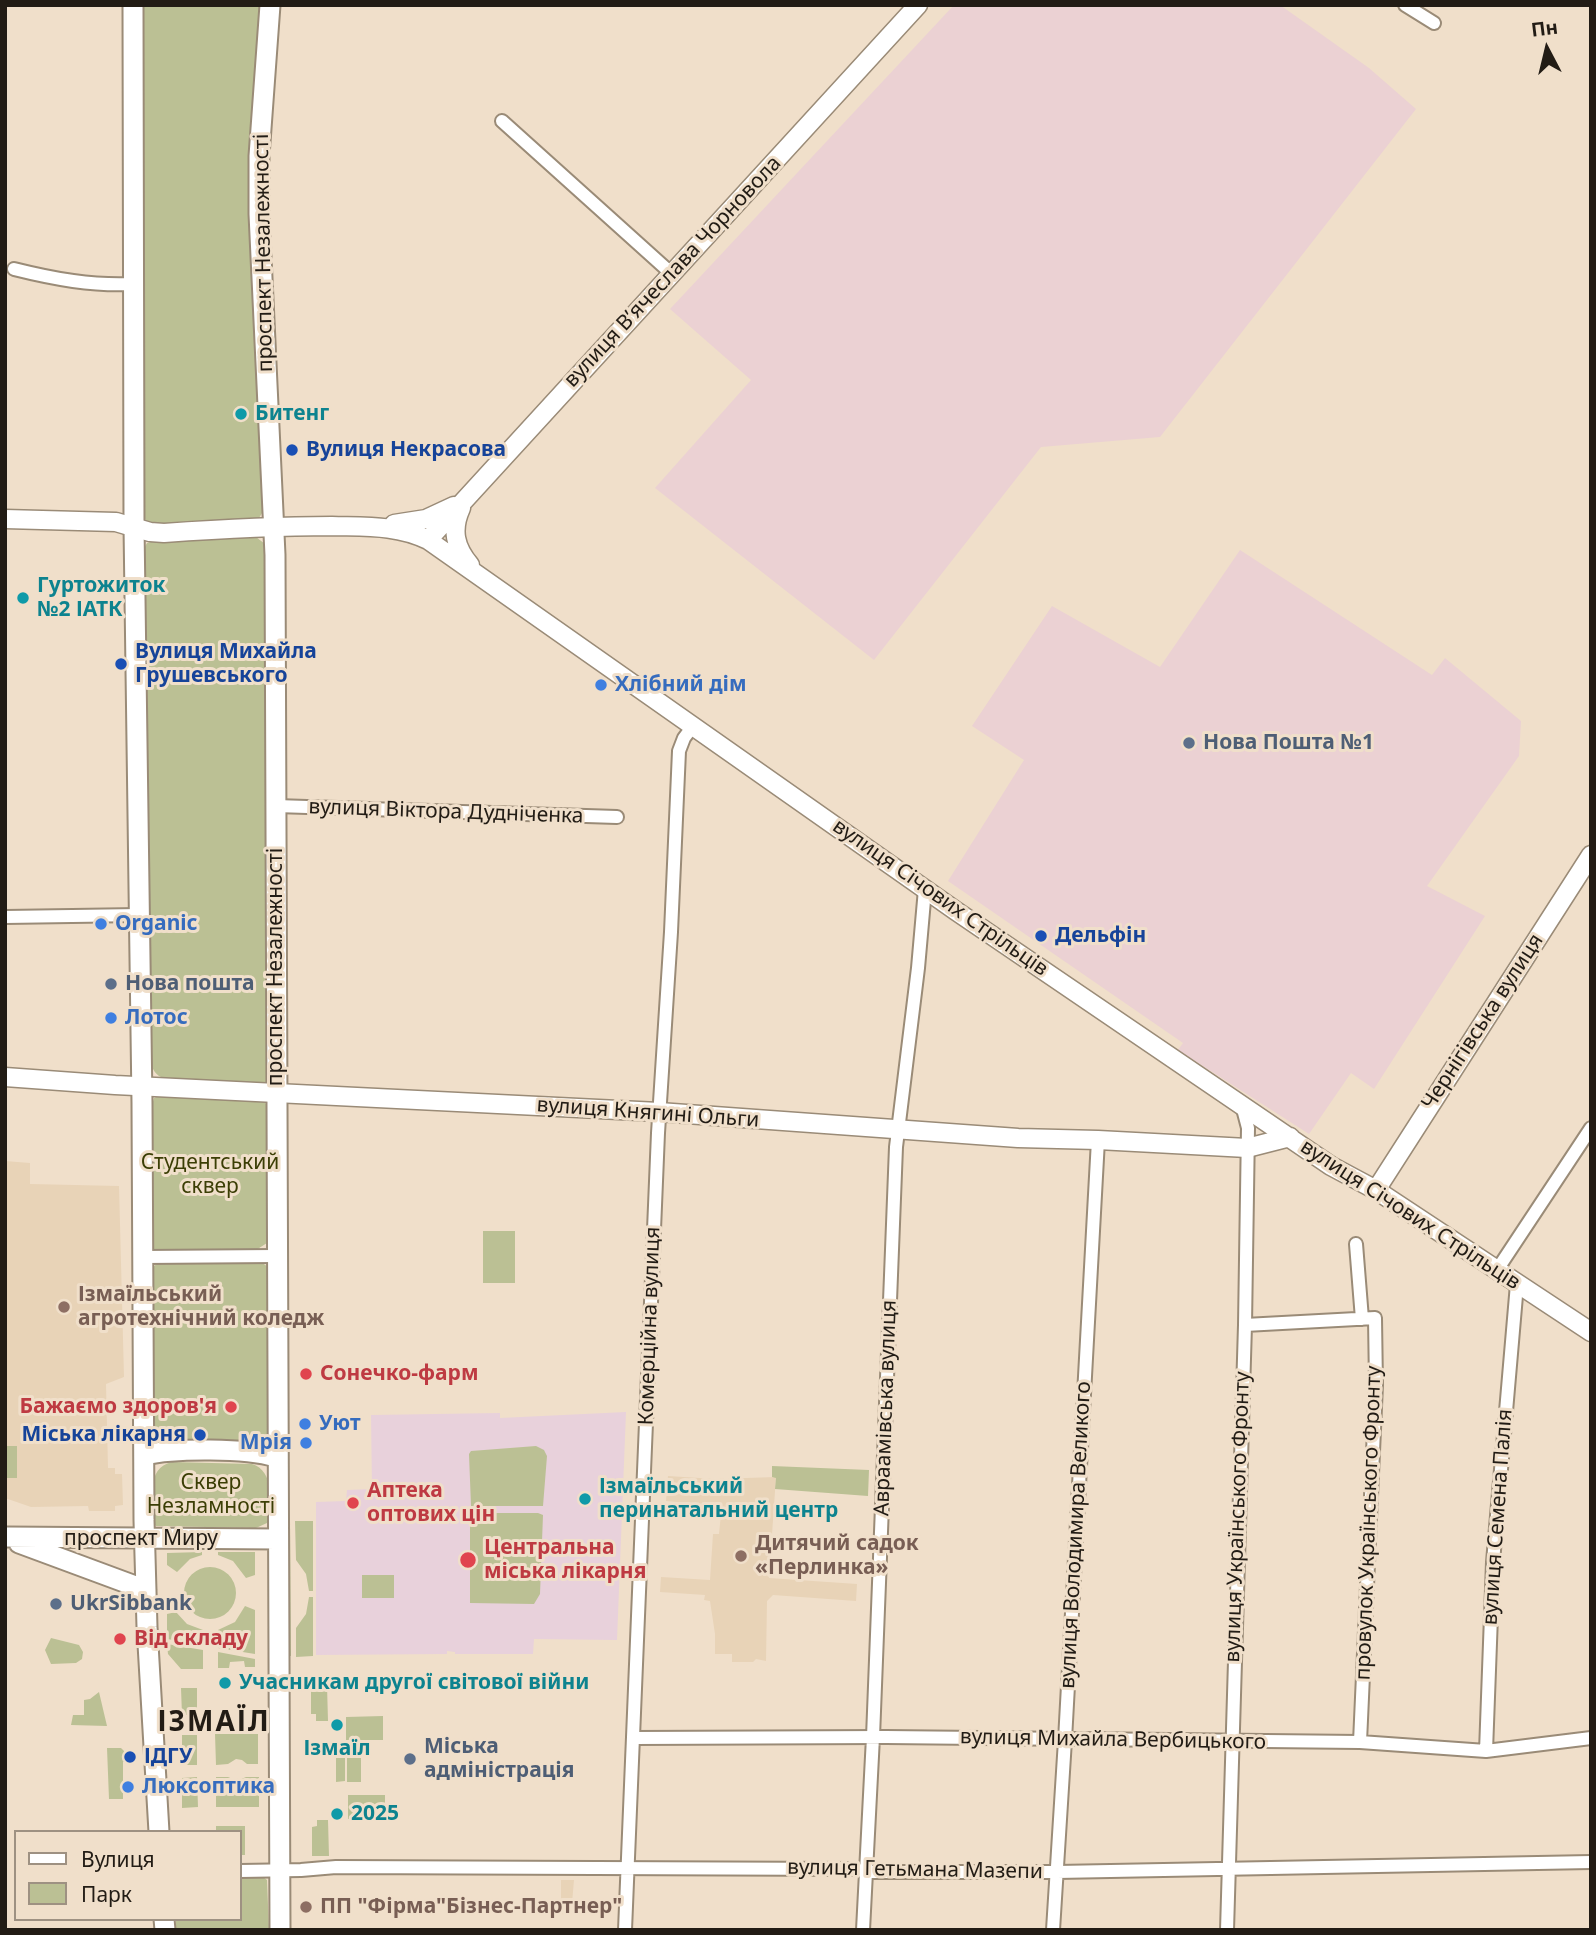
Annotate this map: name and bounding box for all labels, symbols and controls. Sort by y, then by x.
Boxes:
north arrow [1512,14,1582,84]
text: Пн [1529,14,1559,43]
street label: проспект Незалежності [249,134,279,372]
street label: вулиця Вʼячеслава Чорновола [559,151,787,393]
place label: Битенг [255,401,329,427]
marker: Битенг [233,406,249,422]
place label: Вулиця Некрасова [306,437,506,463]
marker: Вулиця Некрасова [284,442,300,458]
place label: Гуртожиток №2 ІАТК [37,573,166,623]
marker: Гуртожиток №2 ІАТК [15,590,31,606]
place label: Вулиця Михайла Грушевського [135,639,317,689]
marker: Вулиця Михайла Грушевського [113,656,129,672]
place label: Хлібний дім [615,672,747,698]
marker: Хлібний дім [593,677,609,693]
place label: Нова Пошта №1 [1203,730,1374,756]
marker: Нова Пошта №1 [1181,735,1197,751]
street label: вулиця Віктора Дудніченка [308,795,584,829]
street label: вулиця Січових Стрільців [827,814,1053,982]
street label: проспект Незалежності [263,848,289,1086]
place label: Organic [115,911,197,937]
marker: Organic [93,916,109,932]
place label: Дельфін [1055,923,1146,949]
marker: Дельфін [1033,928,1049,944]
street label: Чернігівська вулиця [1417,929,1549,1115]
place label: Нова пошта [125,971,255,997]
marker: Нова пошта [103,976,119,992]
place label: Лотос [125,1005,188,1031]
marker: Лотос [103,1010,119,1026]
street label: вулиця Княгині Ольги [536,1093,760,1133]
street label: вулиця Січових Стрільців [1295,1134,1525,1296]
park label: Студентський сквер [141,1150,279,1200]
street label: Комерційна вулиця [634,1226,666,1426]
place label: Ізмаїльський агротехнічний коледж [78,1282,324,1332]
marker: Ізмаїльський агротехнічний коледж [56,1299,72,1315]
street label: Авраамівська вулиця [870,1300,902,1516]
place label: Сонечко-фарм [320,1361,479,1387]
street label: провулок Українського Фронту [1351,1365,1387,1681]
marker: Сонечко-фарм [298,1366,314,1382]
street label: вулиця Українського Фронту [1220,1371,1256,1663]
street label: вулиця Володимира Великого [1055,1381,1097,1689]
place label: Бажаємо здоров'я [19,1394,217,1420]
marker: Бажаємо здоров'я [223,1399,239,1415]
street label: вулиця Семена Палія [1478,1408,1518,1626]
place label: Уют [319,1411,361,1437]
marker: Уют [297,1416,313,1432]
place label: Міська лікарня [21,1422,186,1448]
marker: Міська лікарня [192,1427,208,1443]
place label: Мрія [240,1430,292,1456]
marker: Мрія [298,1435,314,1451]
park label: Сквер Незламності [147,1470,275,1520]
place label: Ізмаїльський перинатальний центр [599,1474,838,1524]
place label: Аптека оптових цін [367,1478,495,1528]
marker: Ізмаїльський перинатальний центр [577,1491,593,1507]
marker: Аптека оптових цін [345,1495,361,1511]
street label: проспект Миру [64,1526,218,1552]
place label: Дитячий садок «Перлинка» [755,1531,919,1581]
place label: Центральна міська лікарня [484,1535,646,1585]
marker: Дитячий садок «Перлинка» [733,1548,749,1564]
marker: Центральна міська лікарня [458,1550,478,1570]
place label: UkrSibbank [70,1591,192,1617]
marker: UkrSibbank [48,1596,64,1612]
place label: Від складу [134,1626,248,1652]
marker: Від складу [112,1631,128,1647]
place label: Учасникам другої світової війни [239,1670,589,1696]
marker: Учасникам другої світової війни [217,1675,233,1691]
district label: ІЗМАЇЛ [158,1706,270,1740]
marker: Ізмаїл [329,1717,345,1733]
street label: вулиця Михайла Вербицького [960,1725,1266,1755]
place label: Міська адміністрація [424,1734,574,1784]
place label: Ізмаїл [303,1736,371,1762]
place label: ІДГУ [144,1744,192,1770]
marker: ІДГУ [122,1749,138,1765]
marker: Міська адміністрація [402,1751,418,1767]
place label: Люксоптика [142,1774,275,1800]
marker: Люксоптика [120,1779,136,1795]
place label: 2025 [351,1801,399,1827]
marker: 2025 [329,1806,345,1822]
legend [14,1830,242,1921]
text: Вулиця [81,1845,155,1873]
street label: вулиця Гетьмана Мазепи [787,1855,1043,1885]
text: Парк [81,1880,132,1908]
place label: ПП "Фірма"Бізнес-Партнер" [320,1894,622,1920]
marker: ПП "Фірма"Бізнес-Партнер" [298,1899,314,1915]

